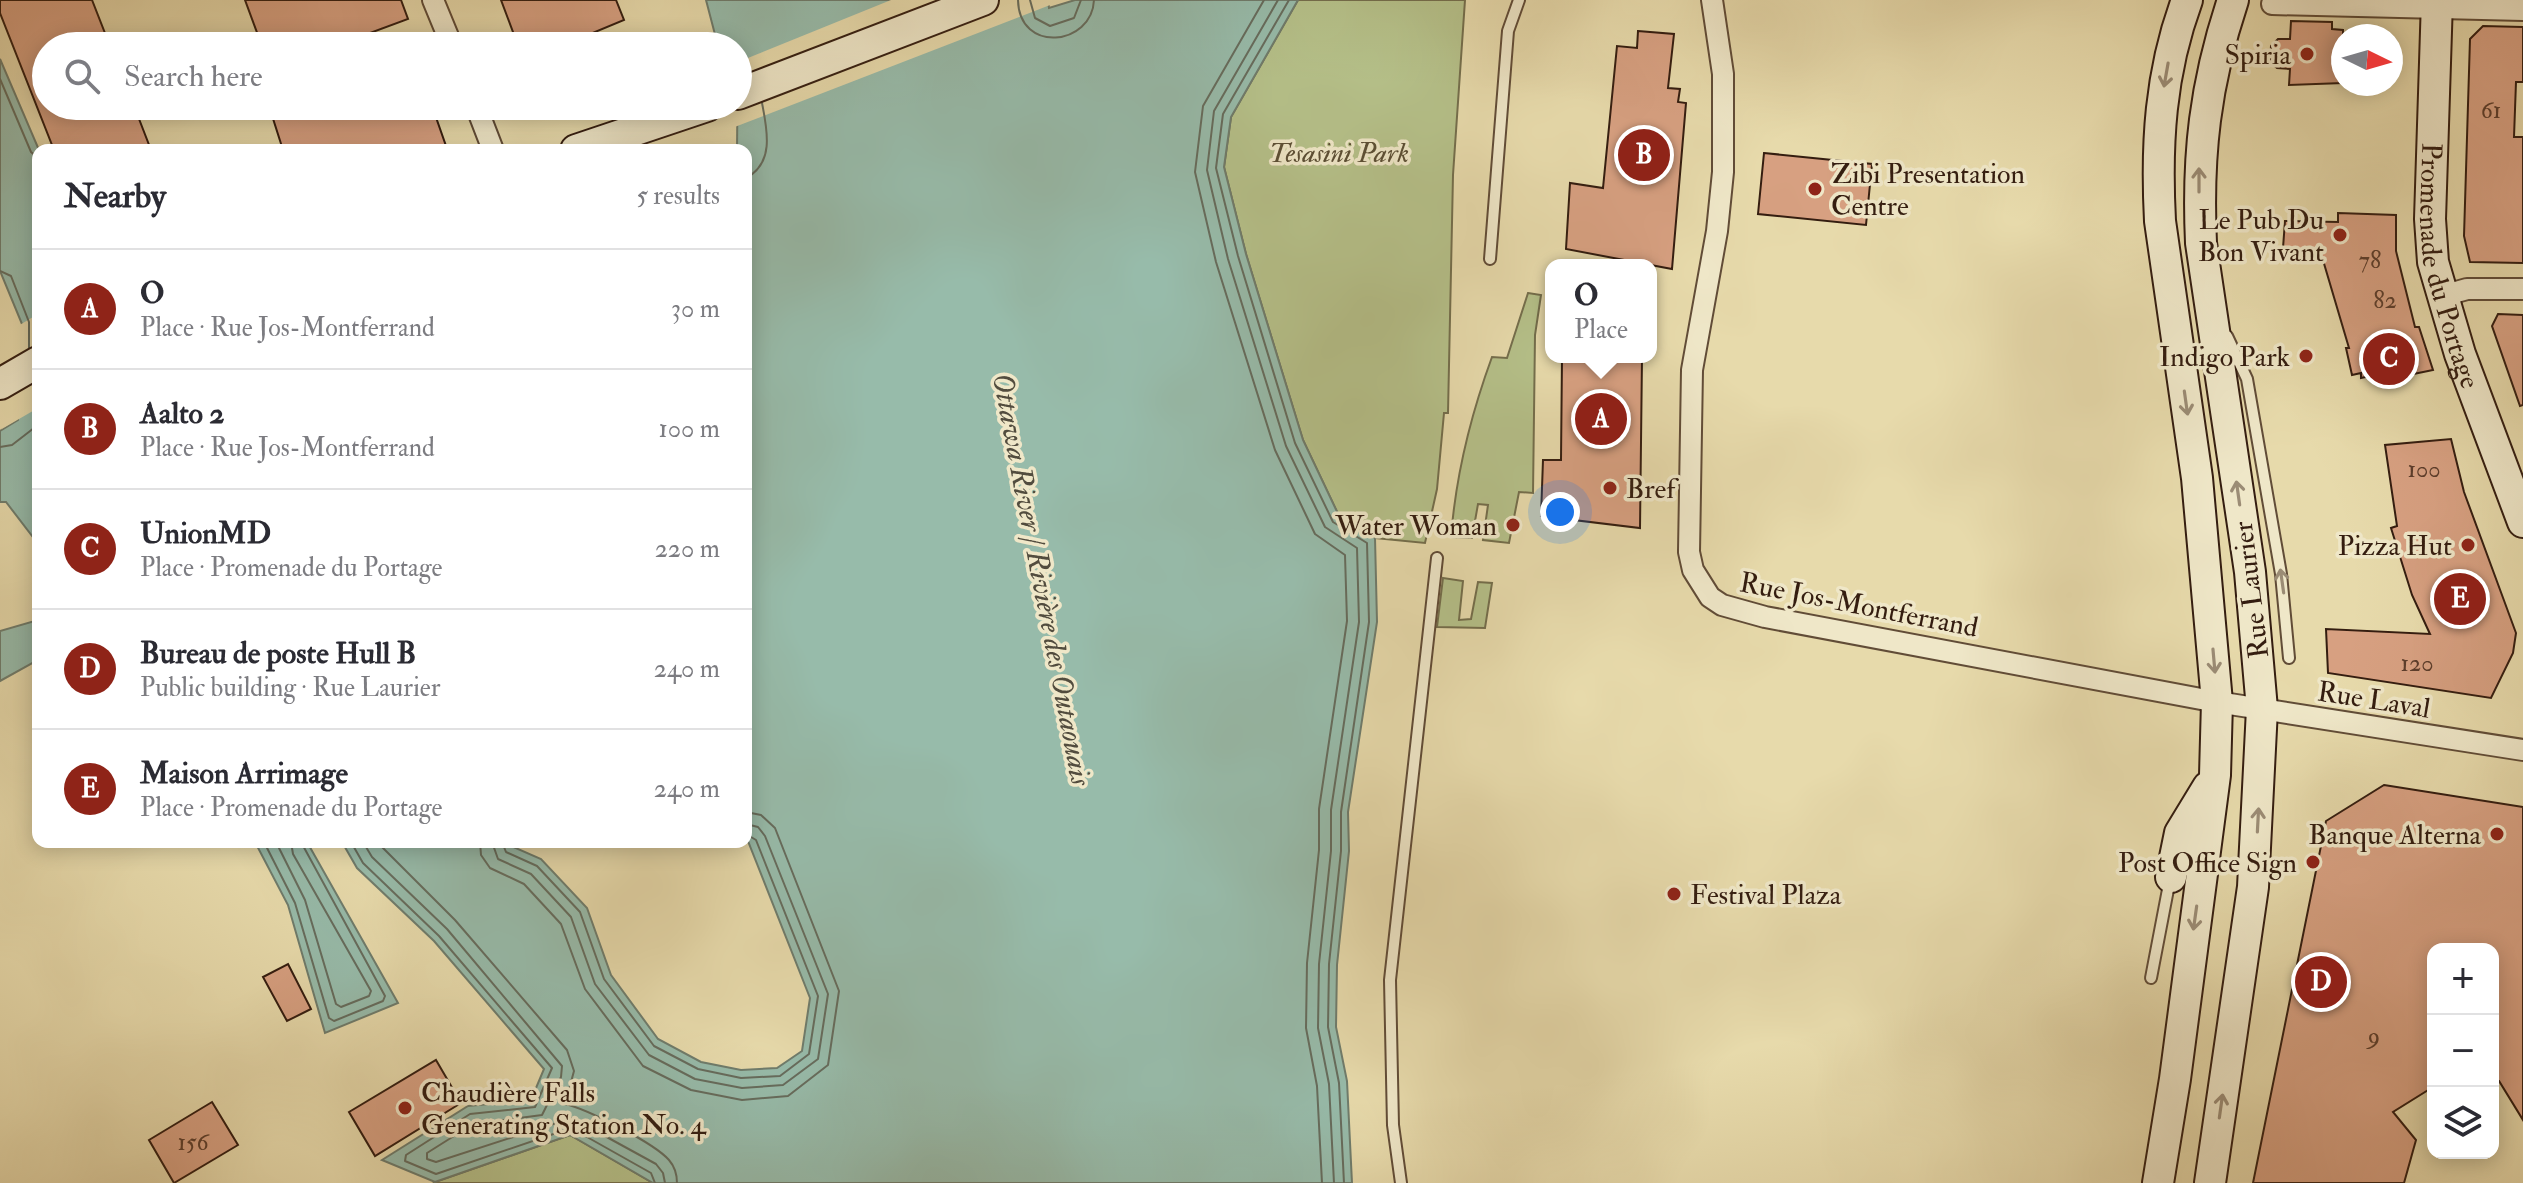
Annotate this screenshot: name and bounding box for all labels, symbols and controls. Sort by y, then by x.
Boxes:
north arrow [2331,24,2403,96]
search box [32,32,752,120]
place label: Spiria [2225,38,2291,73]
marker: Spiria [2298,45,2316,63]
icon: search [60,54,104,98]
text: Search here [124,58,263,95]
one-way arrow [2158,62,2173,87]
house number: 61 [2481,95,2501,126]
pin: B [1618,125,1670,185]
park label: Tesasini Park [1269,136,1409,171]
street label: Promenade du Portage [2411,142,2487,394]
place label: Zibi Presentation Centre [1831,157,2025,224]
one-way arrow [2191,167,2207,194]
text: Nearby [64,175,166,218]
text: 5 results [636,180,720,212]
marker: Zibi Presentation Centre [1806,180,1824,198]
place label: Le Pub Du Bon Vivant [2198,203,2324,270]
marker: Le Pub Du Bon Vivant [2331,226,2349,244]
house number: 78 [2359,245,2381,276]
popup [1545,259,1657,363]
text: O [140,275,164,312]
text: O [1574,277,1598,314]
house number: 82 [2373,285,2397,316]
text: A [82,293,98,325]
text: 30 m [671,293,720,325]
text: Place · Rue Jos-Montferrand [140,312,435,344]
text: Place [1574,314,1628,346]
pin: C [2363,329,2415,389]
place label: Indigo Park [2159,340,2291,375]
marker: Indigo Park [2297,347,2315,365]
water label: Ottawa River / Rivière des Outaouais [983,370,1100,789]
pin: A [1575,389,1627,449]
one-way arrow [2179,390,2194,415]
text: Aalto 2 [140,395,224,432]
text: B [81,413,99,445]
text: 100 m [659,413,720,445]
text: Place · Rue Jos-Montferrand [140,432,435,464]
house number: 100 [2407,454,2441,485]
place label: Bref [1626,472,1679,507]
marker: Bref [1601,479,1619,497]
one-way arrow [2230,481,2245,506]
your location [1540,492,1580,532]
place label: Water Woman [1334,509,1497,544]
text: UnionMD [140,515,271,552]
marker: Water Woman [1504,516,1522,534]
street label: Rue Laurier [2226,519,2277,660]
place label: Pizza Hut [2338,529,2452,564]
text: C [80,533,100,565]
text: 220 m [655,533,720,565]
marker: Pizza Hut [2459,536,2477,554]
text: Place · Promenade du Portage [140,552,442,584]
street label: Rue Jos-Montferrand [1737,565,1981,646]
one-way arrow [2274,568,2289,595]
pin: E [2434,569,2486,629]
text: Bureau de poste Hull B [140,635,416,672]
one-way arrow [2207,648,2222,674]
house number: 120 [2400,648,2434,679]
text: D [79,653,101,685]
text: 240 m [654,653,720,685]
text: Public building · Rue Laurier [140,672,440,704]
street label: Rue Laval [2315,674,2433,727]
text: Maison Arrimage [140,755,348,792]
text: E [81,773,99,805]
text: 240 m [654,773,720,805]
text: Place · Promenade du Portage [140,792,442,824]
one-way arrow [2251,807,2266,834]
place label: Banque Alterna [2308,818,2481,853]
marker: Banque Alterna [2488,825,2506,843]
place label: Post Office Sign [2118,846,2297,881]
marker: Post Office Sign [2304,853,2322,871]
place label: Festival Plaza [1690,878,1842,913]
marker: Festival Plaza [1665,885,1683,903]
one-way arrow [2187,905,2202,930]
map controls [2427,943,2499,1159]
button: + [2427,943,2499,1015]
pin: D [2295,952,2347,1012]
button: − [2427,1015,2499,1087]
house number: 9 [2366,1021,2380,1052]
place label: Chaudière Falls Generating Station No. 4 [421,1076,708,1143]
button: layers [2427,1087,2499,1159]
one-way arrow [2214,1094,2229,1119]
marker: Chaudière Falls Generating Station No. 4 [396,1099,414,1117]
house number: 156 [177,1127,210,1158]

